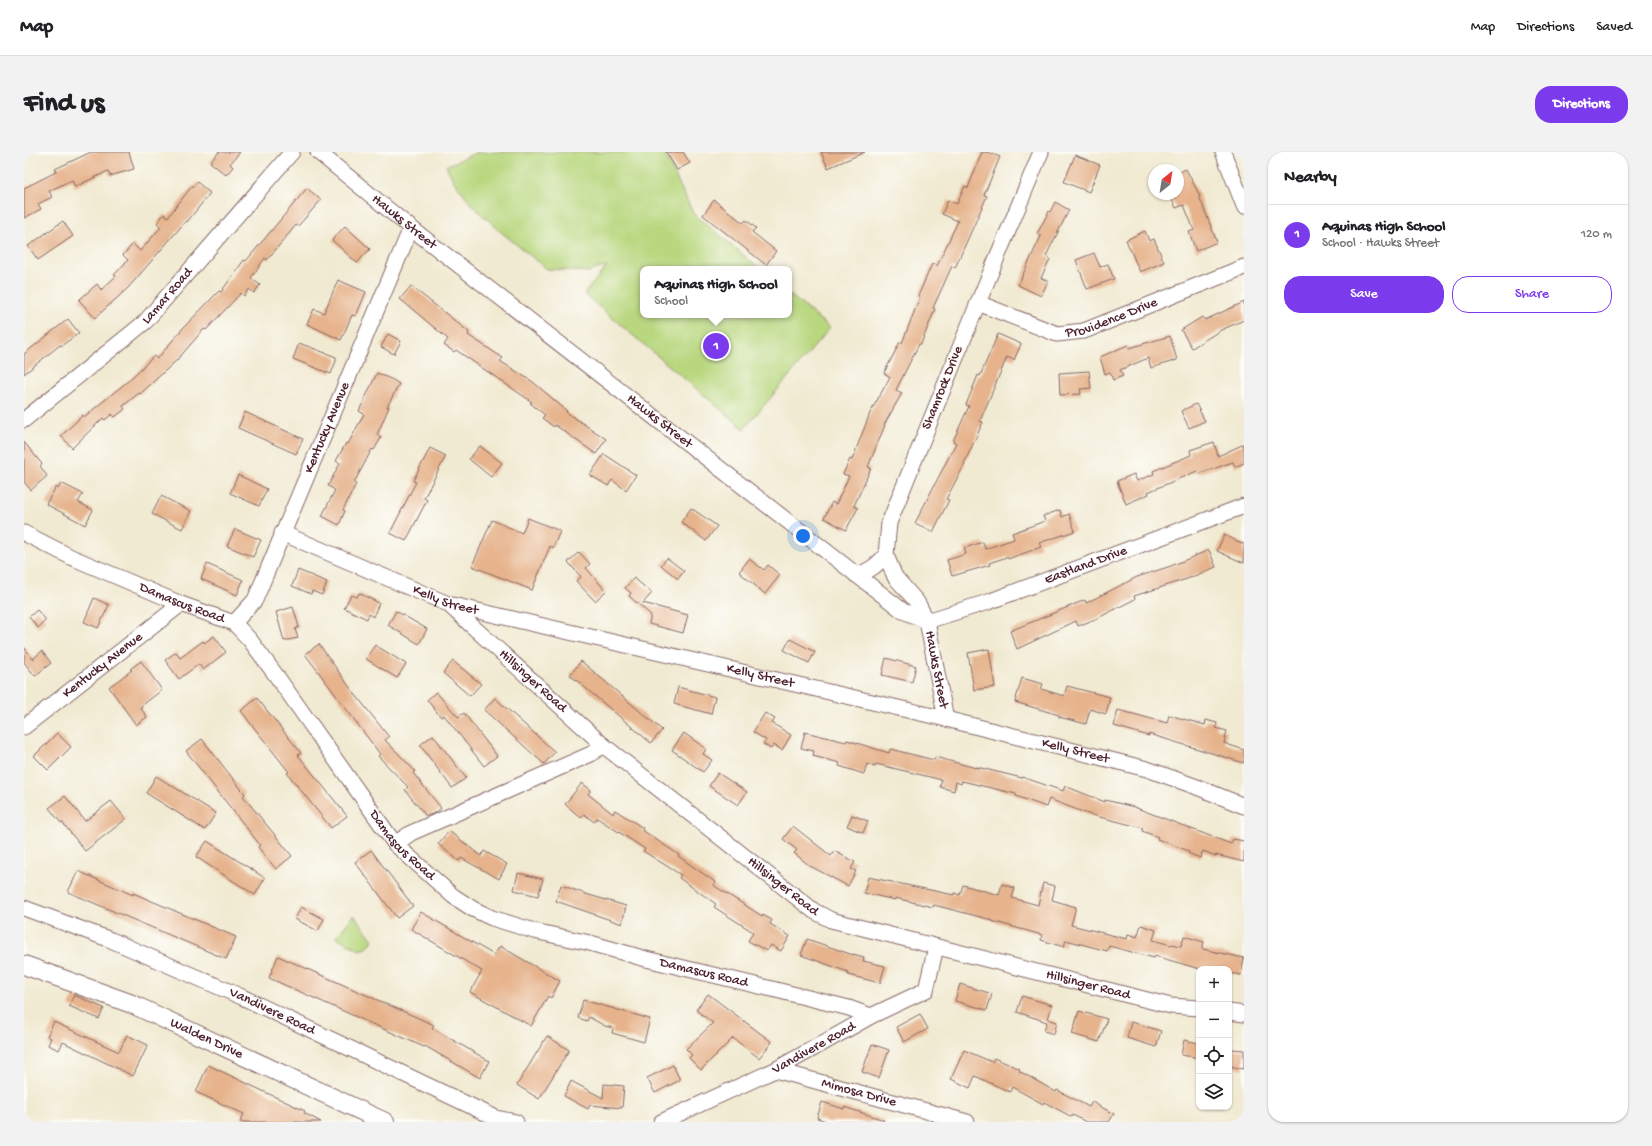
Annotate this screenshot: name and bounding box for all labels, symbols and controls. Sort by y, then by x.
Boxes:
text: Map [20,16,53,39]
text: Map [1471,19,1495,36]
text: Directions [1517,19,1574,36]
text: Saved [1596,19,1632,36]
button: Directions [1535,86,1628,123]
text: Find us [24,88,104,121]
north arrow [1148,164,1184,200]
text: Nearby [1284,168,1337,188]
street label: Hawks Street [368,191,441,254]
text: Aquinas High School [1322,218,1446,236]
text: 1 [1294,227,1300,242]
text: 120 m [1581,227,1612,242]
text: School · Hawks Street [1322,236,1439,251]
street label: Lamar Road [138,263,198,328]
popup [640,266,792,318]
text: Aquinas High School [654,276,778,294]
button: Save [1284,276,1444,313]
button: Share [1452,276,1612,313]
text: School [654,294,688,309]
street label: Providence Drive [1064,294,1161,342]
pin: 1 [703,331,729,361]
street label: Shamrock Drive [918,343,968,432]
street label: Kentucky Avenue [301,379,354,476]
street label: Hawks Street [623,391,697,453]
your location [793,526,813,546]
street label: Eastland Drive [1042,542,1130,589]
street label: Damascus Road [136,578,229,628]
street label: Kelly Street [410,581,481,620]
street label: Kentucky Avenue [59,628,147,702]
street label: Hawks Street [921,629,952,711]
street label: Hillsinger Road [495,646,572,718]
street label: Kelly Street [725,660,797,692]
street label: Kelly Street [1040,735,1112,768]
street label: Damascus Road [365,806,440,885]
street label: Hillsinger Road [744,853,823,921]
street label: Damascus Road [657,954,751,992]
street label: Hillsinger Road [1044,966,1134,1004]
map controls [1196,966,1232,1110]
button: + [1196,966,1232,1002]
street label: Vandivere Road [226,984,319,1040]
button: − [1196,1002,1232,1038]
street label: Walden Drive [167,1014,246,1063]
street label: Vandivere Road [768,1017,860,1079]
button: locate [1196,1038,1232,1074]
street label: Mimosa Drive [820,1074,899,1111]
button: layers [1196,1074,1232,1110]

